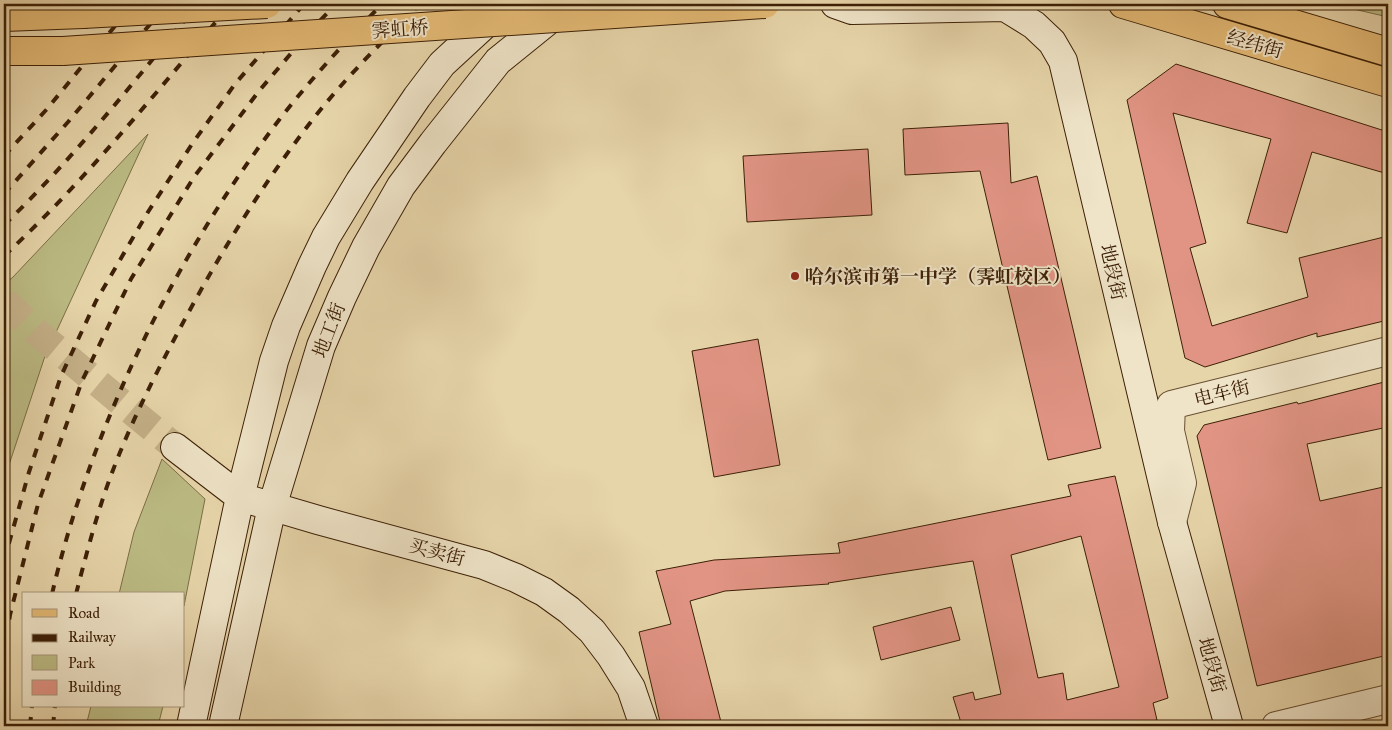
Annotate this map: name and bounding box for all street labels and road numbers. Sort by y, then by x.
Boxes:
street label: 霁虹桥 [371,16,429,42]
street label: 经纬街 [1224,25,1286,63]
street label: 地段街 [1095,242,1131,302]
street label: 地工街 [308,299,350,361]
street label: 电车街 [1192,375,1252,411]
street label: 买卖街 [406,534,468,570]
street label: 地段街 [1193,634,1231,696]

